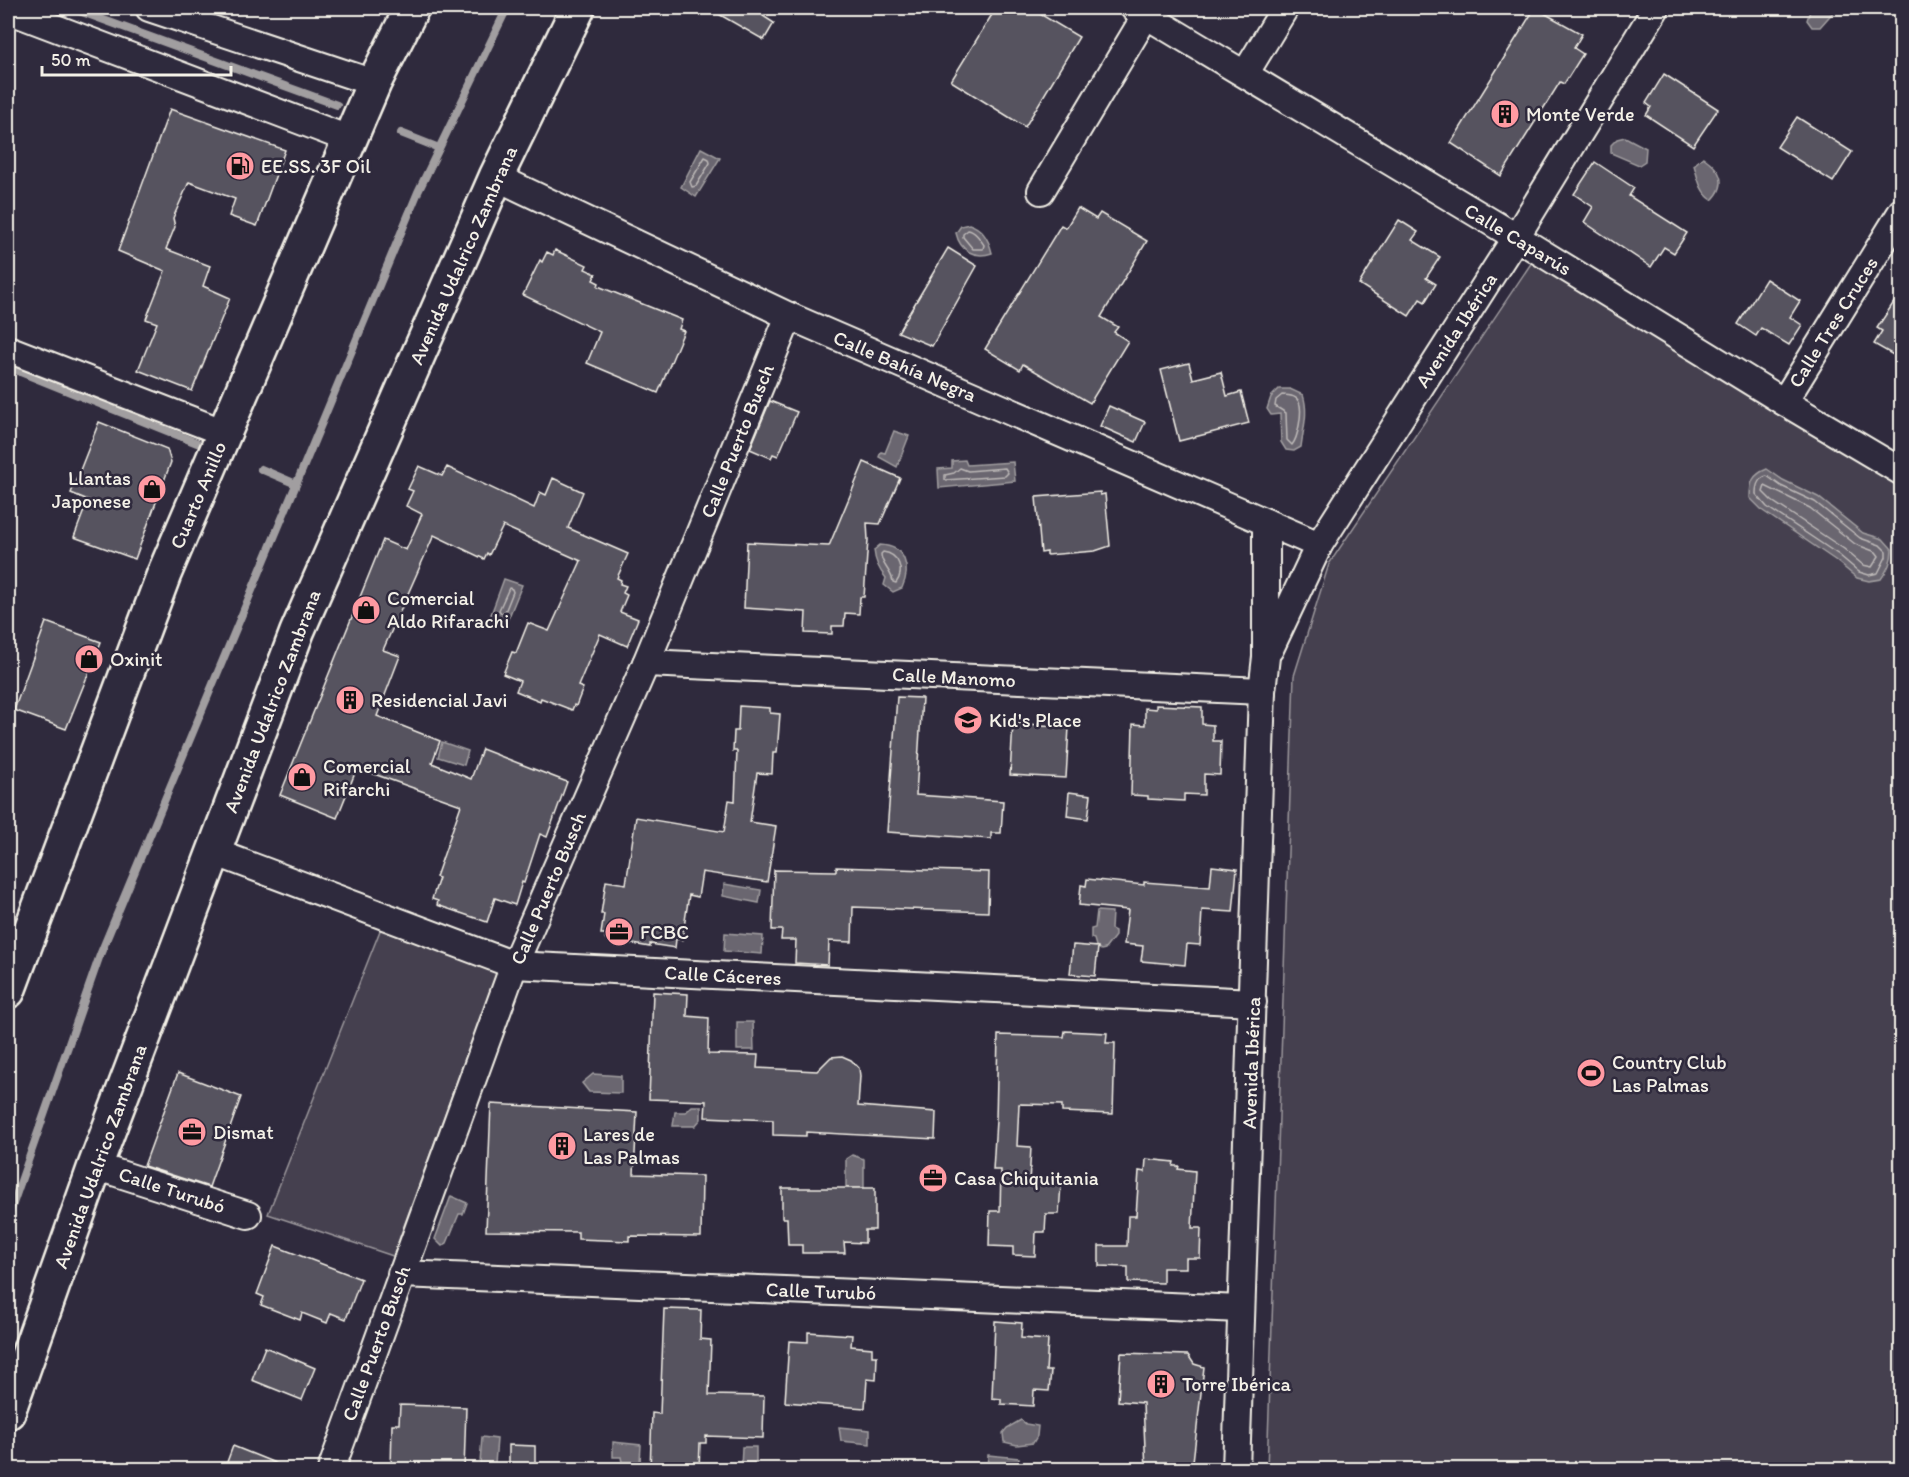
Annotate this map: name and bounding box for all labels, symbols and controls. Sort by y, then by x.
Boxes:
scale bar [42,39,231,77]
text: 50 m [51,49,91,71]
building icon: Monte Verde [1489,98,1521,130]
place label: Monte Verde [1526,102,1635,126]
street label: Avenida Udalrico Zambrana [404,141,522,368]
fuel station icon: EE.SS. 3F Oil [224,150,256,182]
place label: EE.SS. 3F Oil [261,154,371,178]
street label: Calle Caparús [1460,198,1576,280]
street label: Calle Tres Cruces [1783,252,1883,392]
street label: Avenida Ibérica [1410,268,1502,392]
street label: Calle Bahía Negra [830,325,981,407]
street label: Calle Puerto Busch [695,360,779,521]
street label: Cuarto Anillo [165,438,231,552]
place label: Llantas Japonese [52,466,131,513]
shop icon: Llantas Japonese [136,473,168,505]
street label: Avenida Udalrico Zambrana [218,585,326,816]
place label: Comercial Aldo Rifarachi [387,586,509,633]
shop icon: Comercial Aldo Rifarachi [350,594,382,626]
shop icon: Oxinit [73,643,105,675]
place label: Oxinit [110,647,163,671]
street label: Calle Manomo [892,662,1016,692]
building icon: Residencial Javi [334,684,366,716]
place label: Residencial Javi [371,688,507,712]
school or university icon: Kid's Place [952,704,984,736]
place label: Kid's Place [989,708,1081,732]
place label: Comercial Rifarchi [323,754,411,801]
shop icon: Comercial Rifarchi [286,761,318,793]
street label: Calle Puerto Busch [505,808,591,968]
office icon: FCBC [603,916,635,948]
place label: FCBC [640,920,689,944]
street label: Calle Cáceres [664,960,782,990]
street label: Avenida Ibérica [1237,996,1265,1129]
street label: Avenida Udalrico Zambrana [48,1040,152,1272]
place label: Country Club Las Palmas [1612,1050,1727,1097]
sports icon: Country Club Las Palmas [1575,1057,1607,1089]
office icon: Dismat [176,1116,208,1148]
place label: Dismat [213,1120,274,1144]
place label: Lares de Las Palmas [583,1122,680,1169]
building icon: Lares de Las Palmas [546,1130,578,1162]
street label: Calle Turubó [116,1161,228,1219]
office icon: Casa Chiquitania [917,1162,949,1194]
place label: Casa Chiquitania [954,1166,1099,1190]
street label: Calle Puerto Busch [337,1262,415,1424]
street label: Calle Turubó [765,1277,877,1305]
building icon: Torre Ibérica [1145,1368,1177,1400]
place label: Torre Ibérica [1182,1372,1292,1396]

